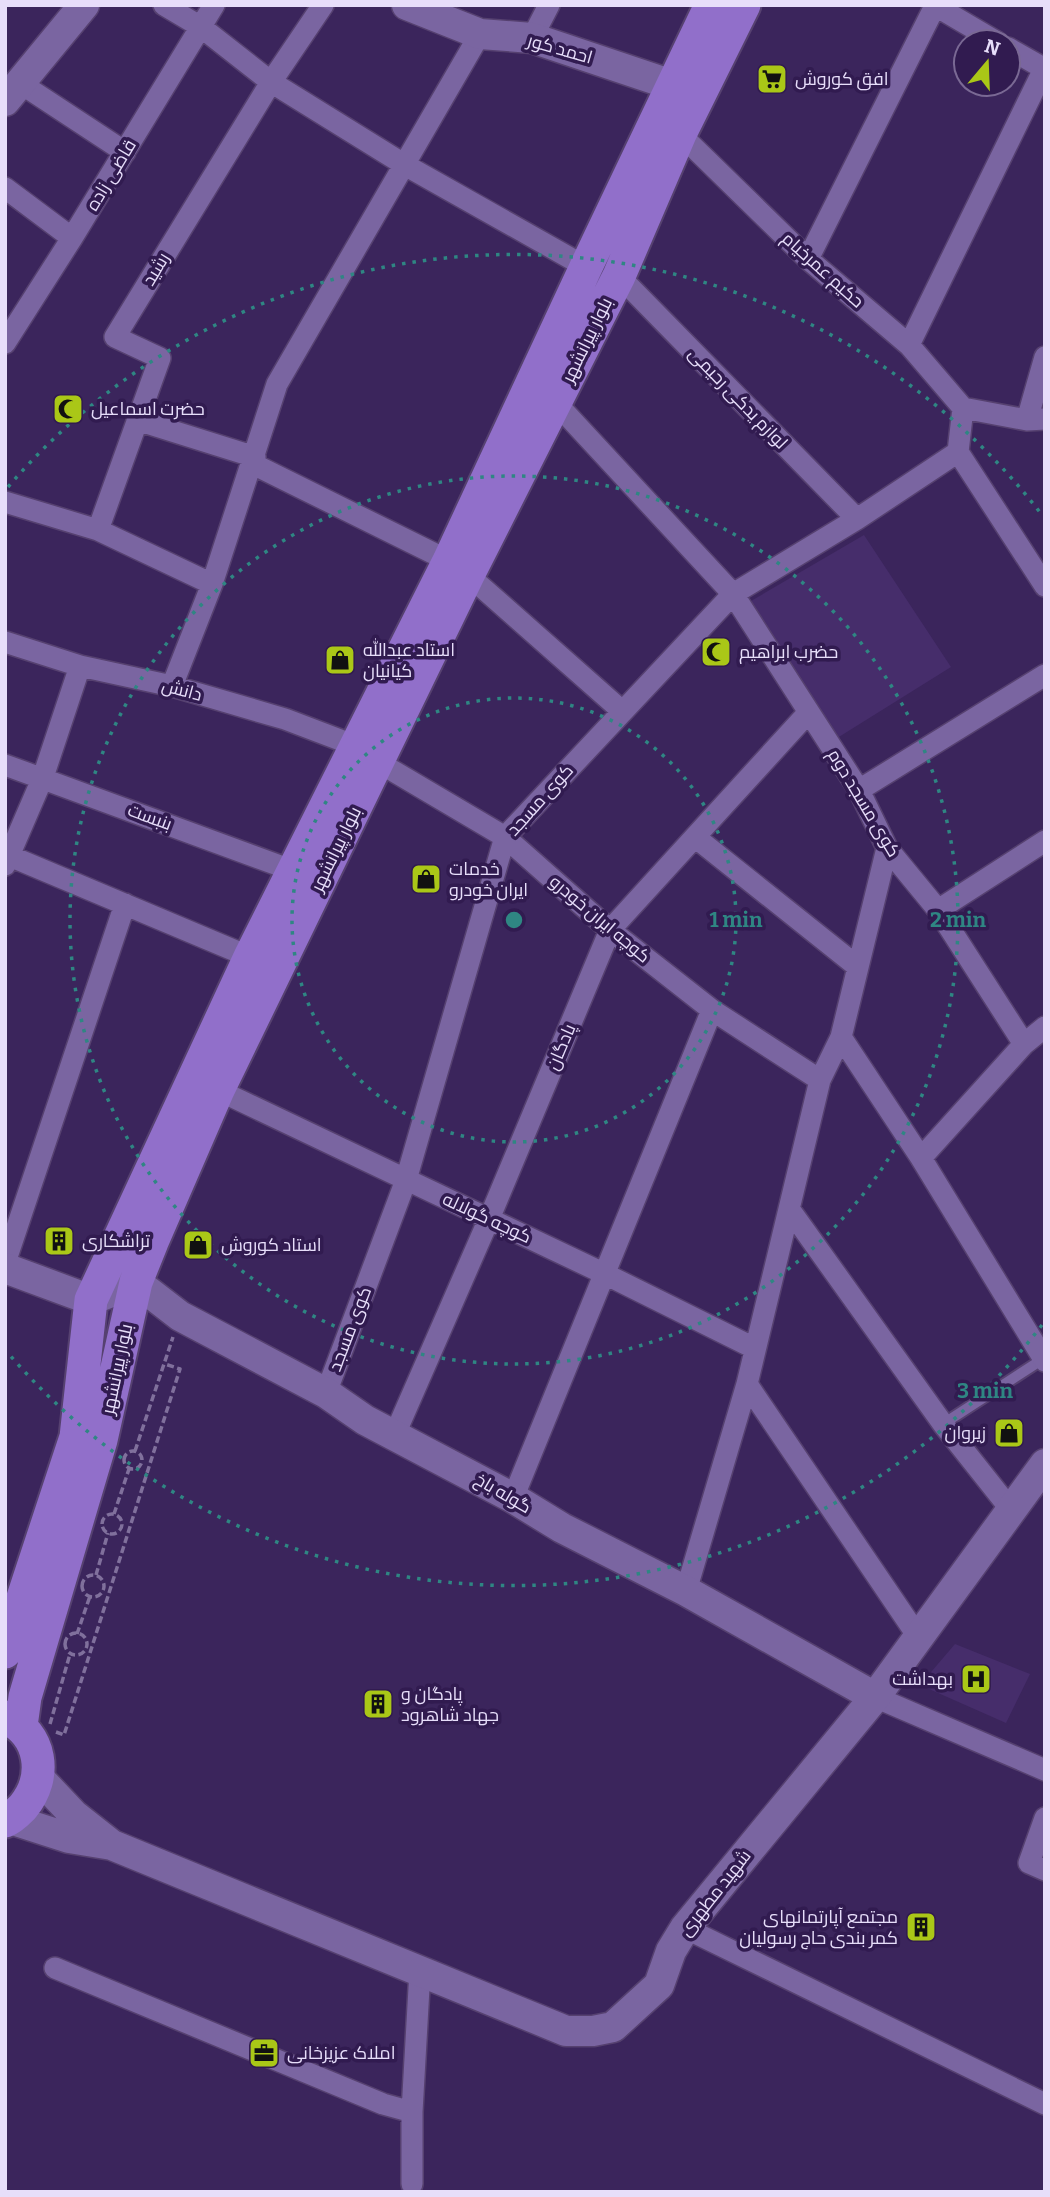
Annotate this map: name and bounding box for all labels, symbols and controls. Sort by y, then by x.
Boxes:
north arrow [952,28,1022,98]
street label: احمد کور [524,29,595,69]
text: N [982,34,1003,61]
supermarket icon: افق کوروش [755,62,789,96]
place label: افق کوروش [795,68,888,91]
street label: قاضی زاده [81,135,141,215]
street label: حکیم عمرخیام [777,227,869,313]
street label: رشید [138,249,174,289]
street label: بلوار پیرانشهر [557,294,618,387]
street label: لوازم یدکی رحیمی [683,342,792,454]
mosque icon: حضرت اسماعیل [51,392,85,426]
place label: حضرت اسماعیل [91,398,205,420]
mosque icon: حضرب ابراهیم [699,635,733,669]
place label: استاد عبدالله کیانیان [363,638,455,682]
place label: حضرب ابراهیم [739,641,838,664]
shop icon: استاد عبدالله کیانیان [323,643,357,677]
street label: دانش [159,674,205,706]
street label: کوی مسجد دوم [822,745,905,862]
street label: کوی مسجد [502,760,578,840]
street label: بنبست [125,799,175,835]
street label: بلوار پیرانشهر [306,803,367,896]
place label: خدمات ایران خودرو [449,858,528,901]
shop icon: خدمات ایران خودرو [409,862,443,896]
street label: کوچه ایران خودرو [544,870,655,968]
text: 1 min [709,907,763,933]
text: 2 min [930,907,986,933]
centre of rings [502,908,526,932]
street label: پادگان [541,1020,582,1074]
street label: کوچه گولاله [439,1188,535,1249]
building icon: تراشکاری [42,1224,76,1258]
shop icon: استاد کوروش [181,1228,215,1262]
place label: تراشکاری [82,1230,150,1252]
place label: استاد کوروش [221,1234,322,1256]
street label: کوی مسجد [324,1284,376,1374]
street label: بلوار پیرانشهر [96,1322,138,1417]
text: 3 min [957,1378,1014,1404]
shop icon: زیروان [992,1416,1026,1450]
place label: زیروان [944,1422,986,1444]
street label: گوله باخ [470,1468,535,1519]
hospital icon: بهداشت [959,1662,993,1696]
place label: بهداشت [892,1668,953,1690]
place label: پادگان و جهاد شاهرود [401,1683,499,1726]
building icon: پادگان و جهاد شاهرود [361,1687,395,1721]
street label: شهید مطهری [674,1845,756,1941]
place label: مجتمع آپارتمانهای کمر بندی حاج رسولیان [739,1906,898,1950]
building icon: مجتمع آپارتمانهای کمر بندی حاج رسولیان [904,1910,938,1944]
office icon: املاک عزیزخانی [247,2036,281,2070]
place label: املاک عزیزخانی [287,2042,395,2064]

